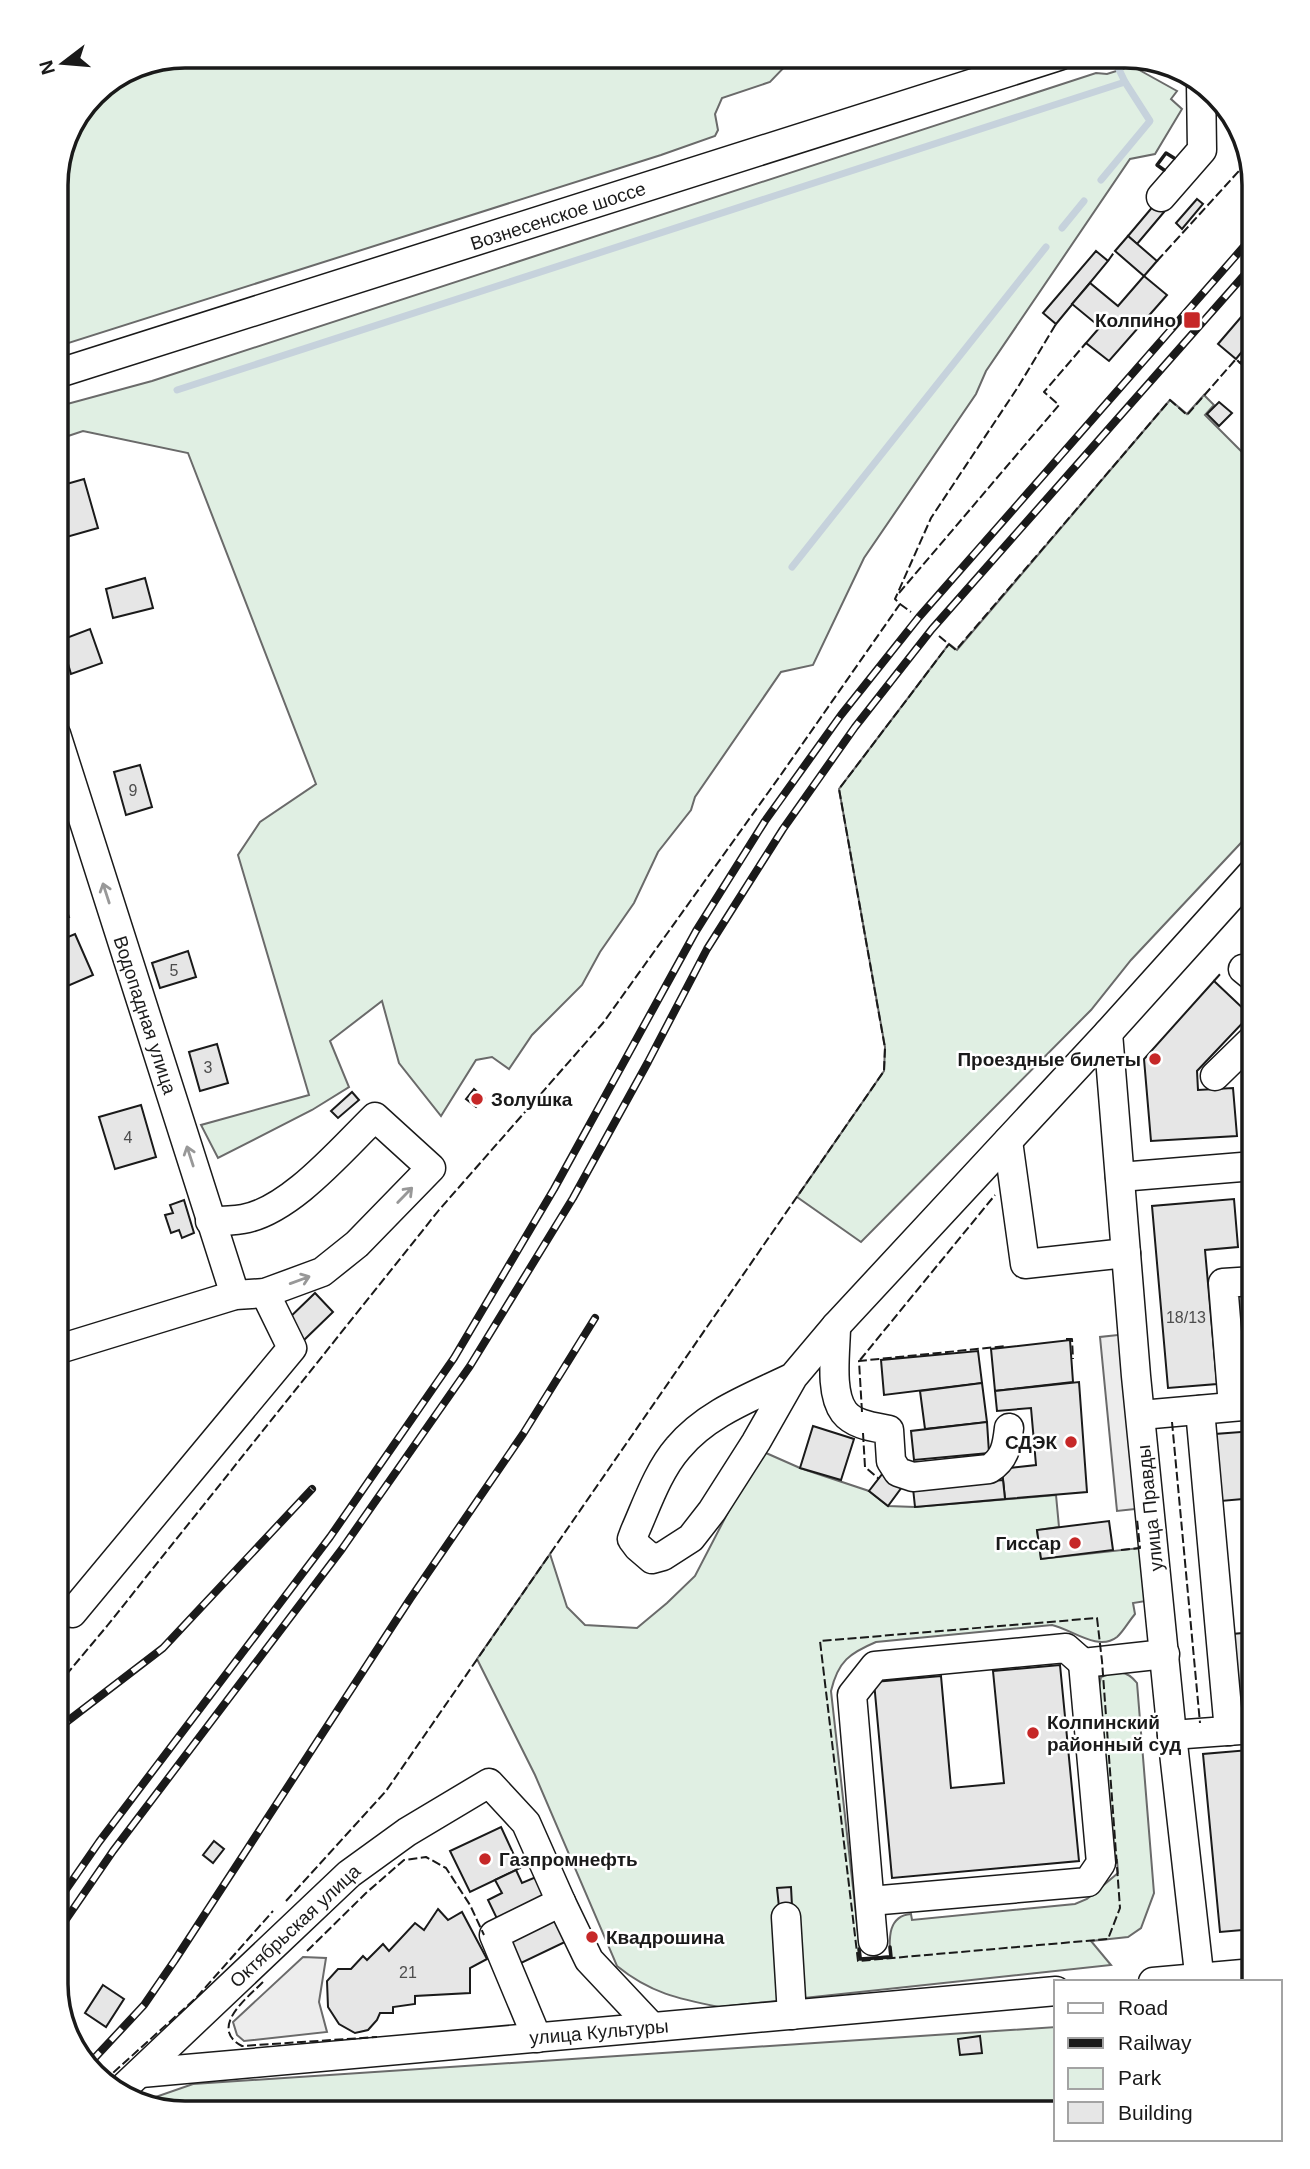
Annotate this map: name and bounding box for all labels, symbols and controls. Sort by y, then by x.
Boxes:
north arrow [28,28,98,98]
text: N [35,58,59,77]
street label: Вознесенское шоссе [468,178,648,254]
place label: Колпино [1095,310,1176,331]
marker: Колпино [1182,310,1202,330]
house number: 9 [129,782,138,799]
one-way arrow [99,882,112,904]
street label: Водопадная улица [109,933,181,1097]
house number: 5 [170,962,179,979]
place label: Проездные билеты [957,1049,1141,1070]
marker: Проездные билеты [1147,1051,1163,1067]
house number: 3 [204,1059,213,1076]
place label: Золушка [491,1089,573,1110]
marker: Золушка [469,1091,485,1107]
house number: 4 [124,1129,133,1146]
one-way arrow [182,1145,195,1167]
one-way arrow [396,1187,413,1204]
one-way arrow [289,1273,311,1285]
house number: 18/13 [1166,1309,1206,1326]
place label: СДЭК [1005,1432,1057,1453]
marker: СДЭК [1063,1434,1079,1450]
street label: улица Правды [1133,1444,1167,1572]
place label: Гиссар [995,1533,1061,1554]
marker: Гиссар [1067,1535,1083,1551]
place label: Колпинский районный суд [1047,1712,1181,1755]
marker: Колпинский районный суд [1025,1725,1041,1741]
place label: Газпромнефть [499,1849,638,1870]
marker: Газпромнефть [477,1851,493,1867]
street label: Октябрьская улица [226,1860,365,1992]
place label: Квадрошина [606,1927,725,1948]
marker: Квадрошина [584,1929,600,1945]
house number: 21 [399,1964,417,1981]
legend [1054,1980,1282,2141]
text: Road [1118,1996,1168,2019]
street label: улица Культуры [529,2015,669,2049]
text: Railway [1118,2031,1192,2054]
text: Park [1118,2066,1162,2089]
text: Building [1118,2101,1193,2124]

